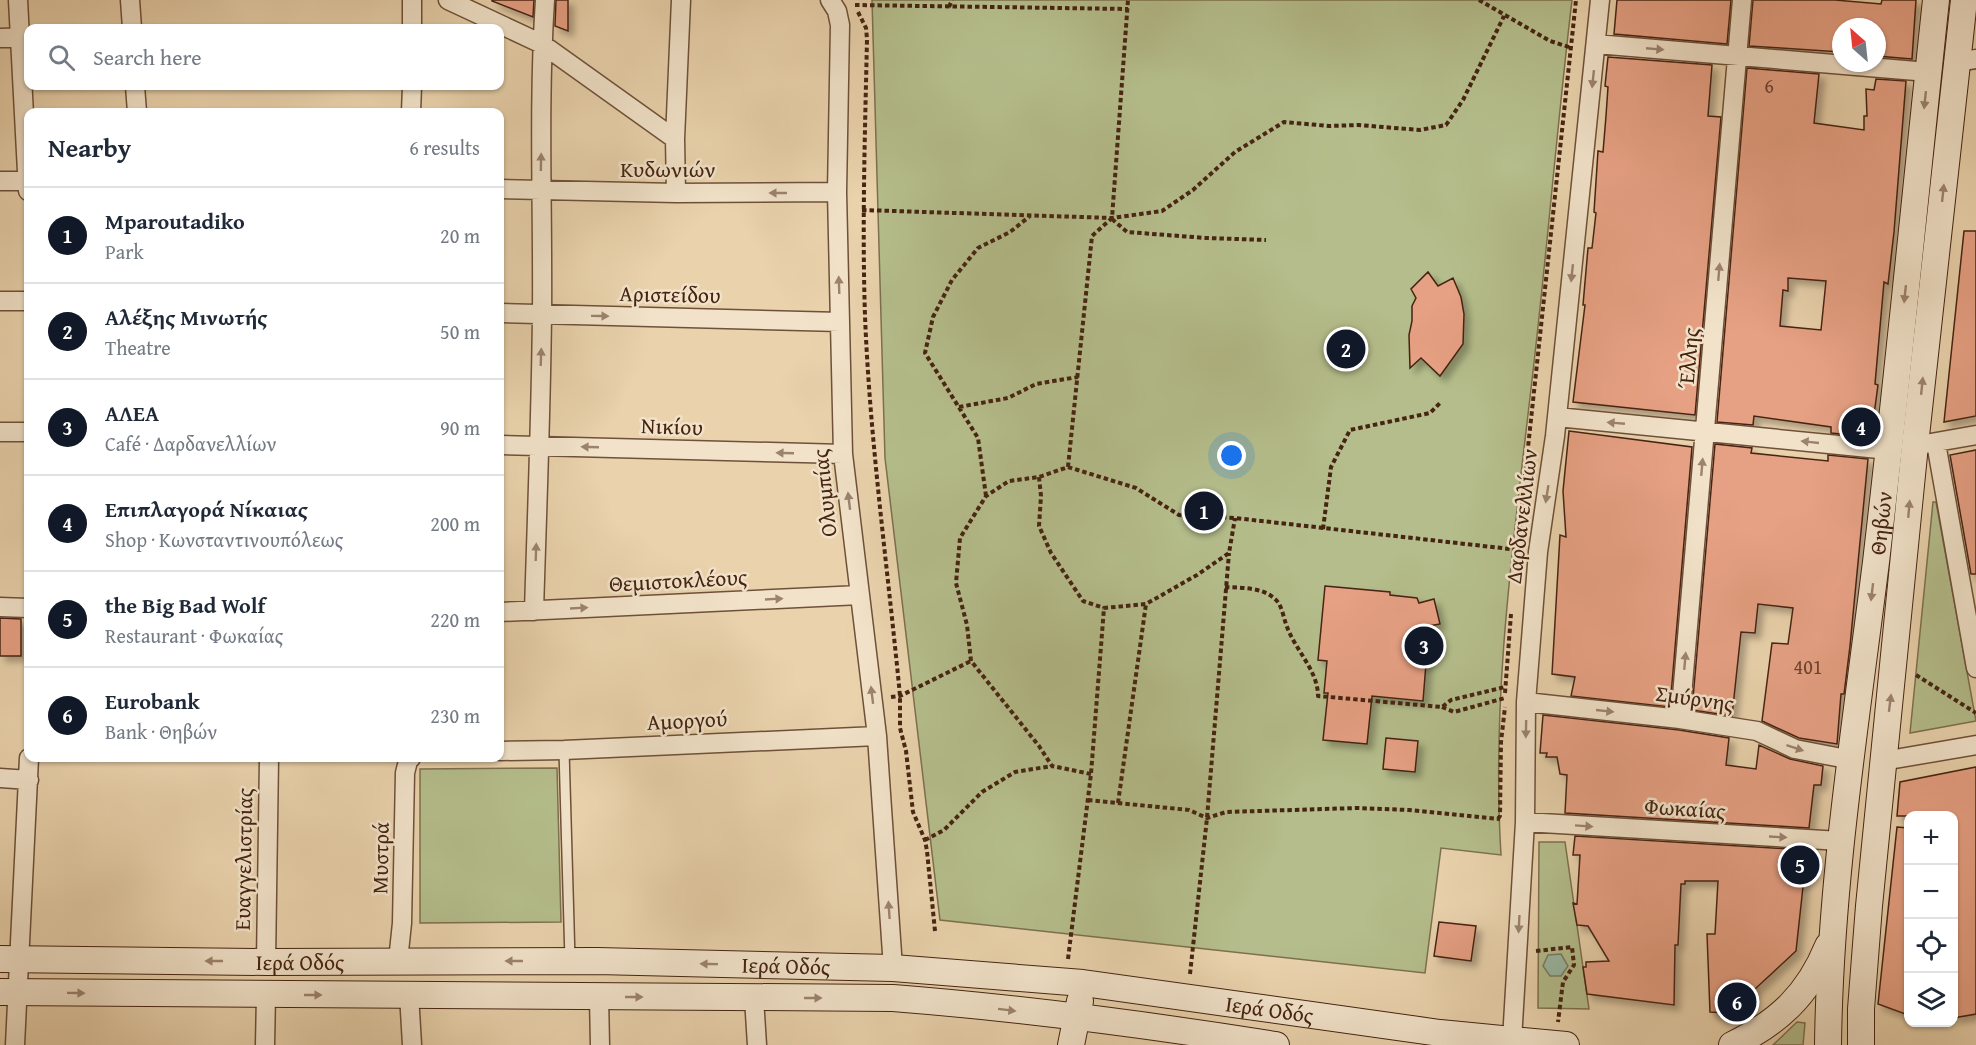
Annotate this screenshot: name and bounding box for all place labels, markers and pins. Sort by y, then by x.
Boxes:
pin: 2 [1326,326,1366,372]
pin: 4 [1842,404,1880,450]
pin: 1 [1184,488,1224,534]
pin: 3 [1404,624,1444,668]
pin: 5 [1780,842,1820,888]
pin: 6 [1718,980,1756,1024]

